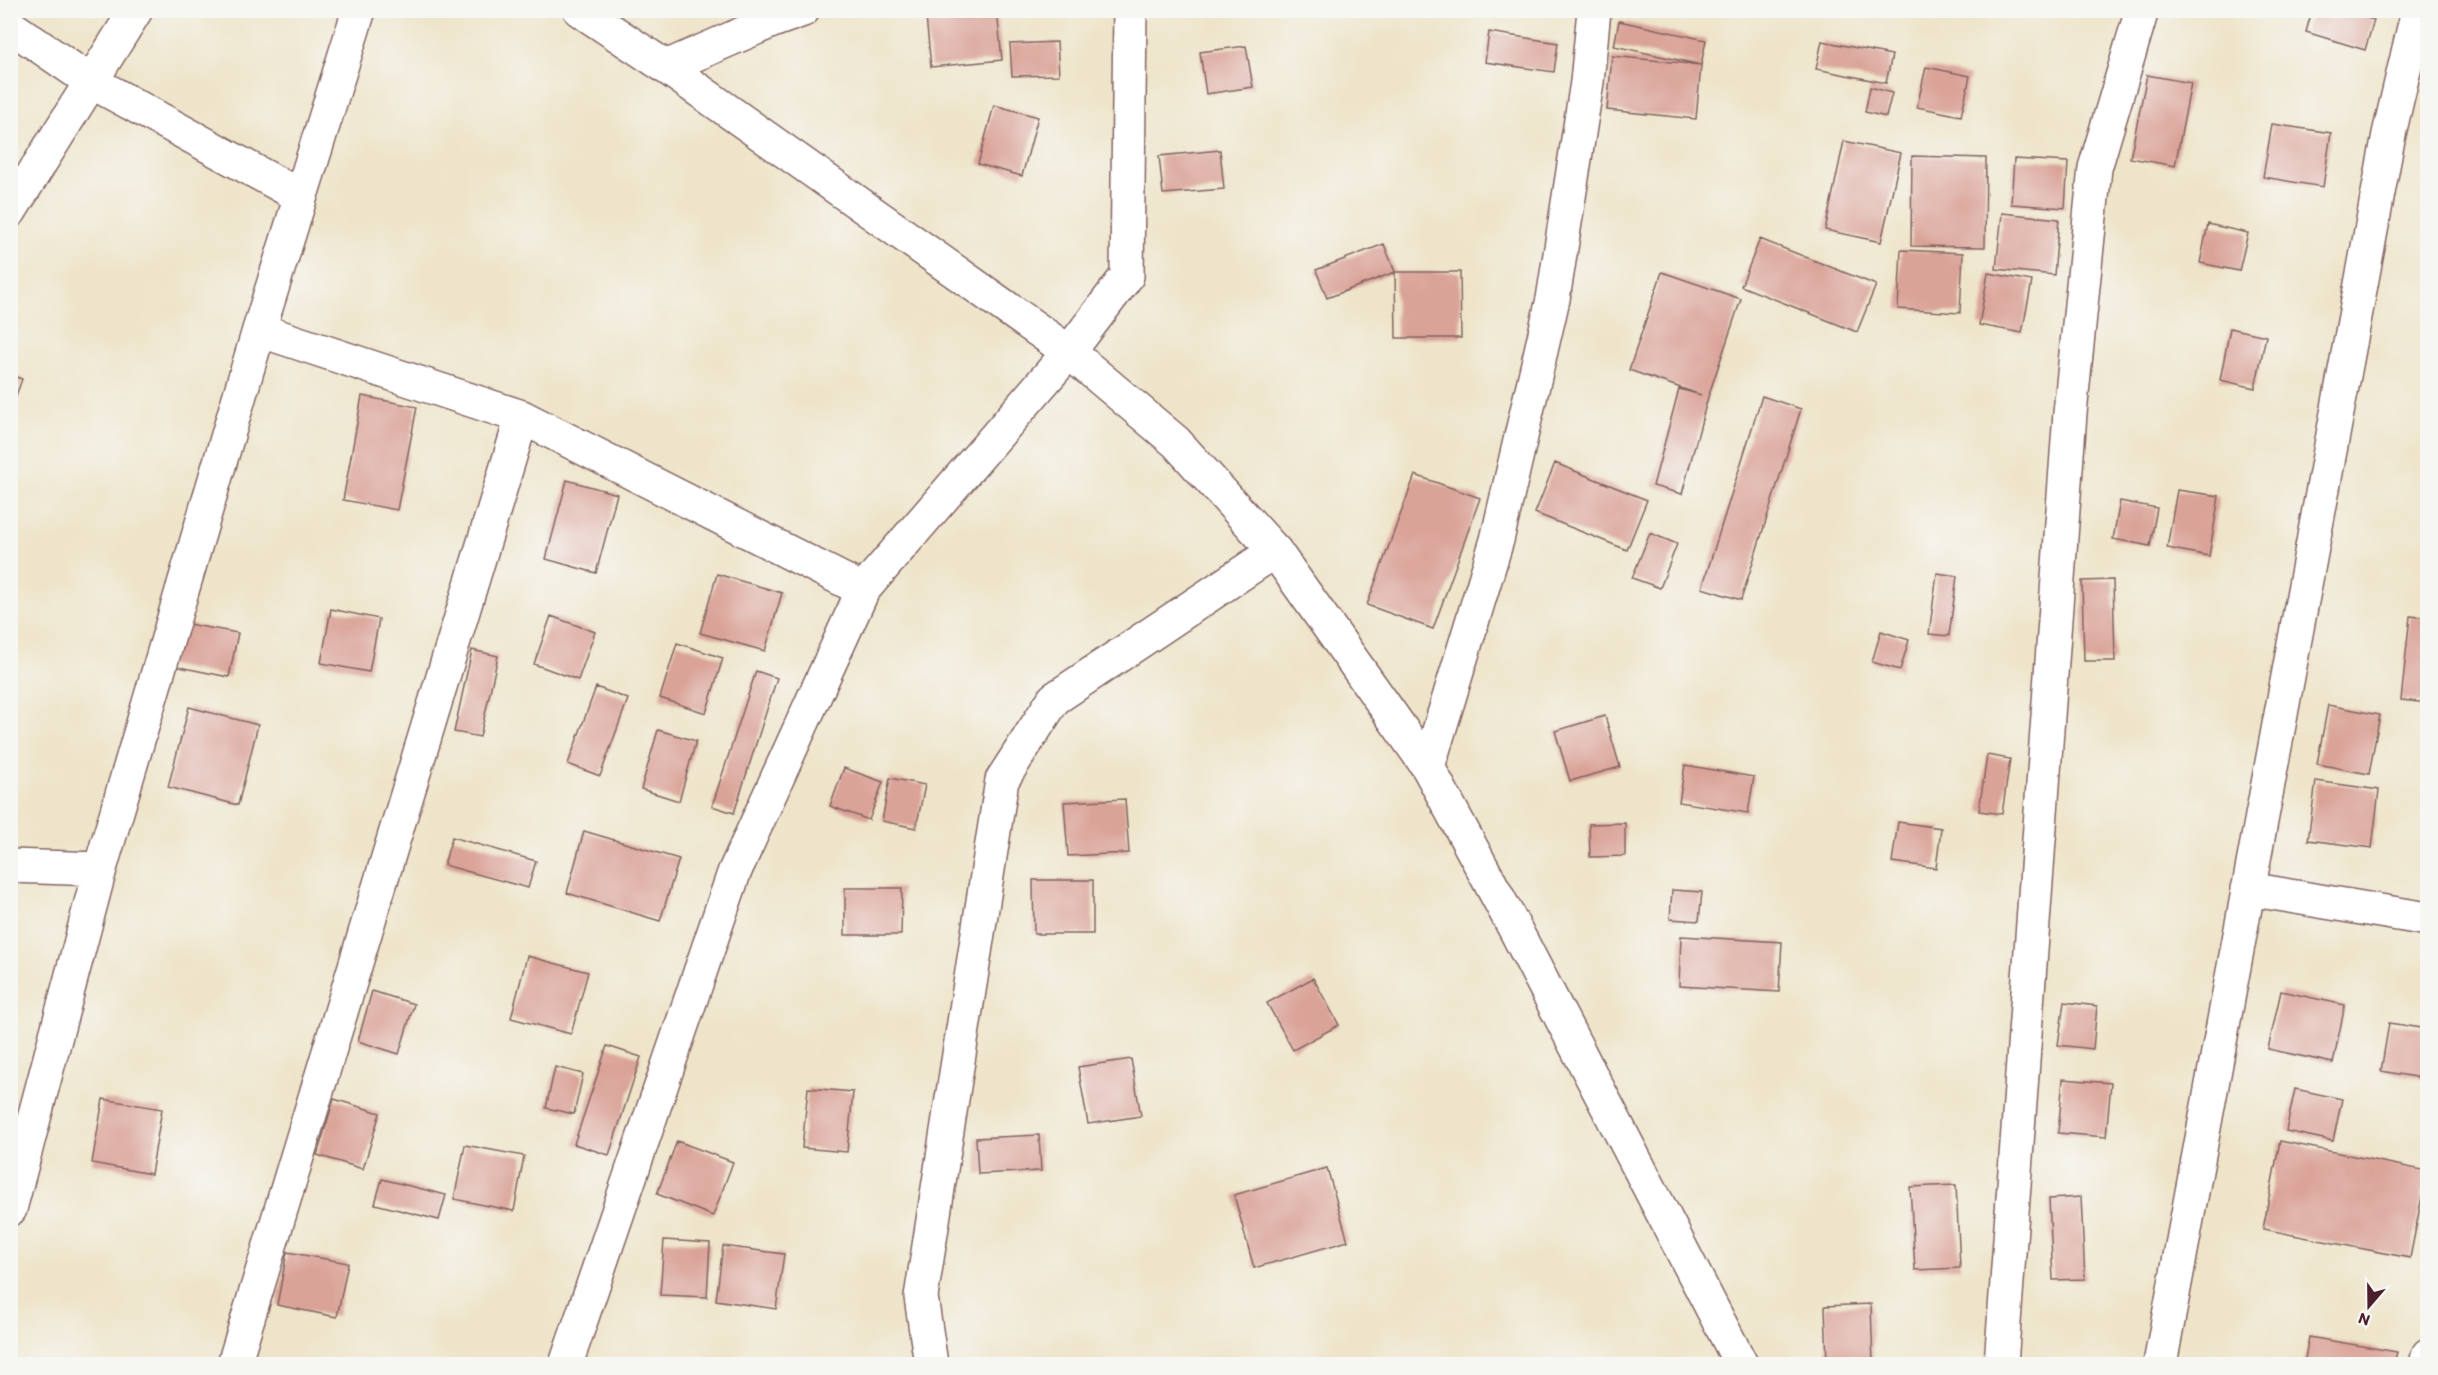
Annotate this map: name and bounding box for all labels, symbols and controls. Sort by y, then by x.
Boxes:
north arrow [2339,1276,2399,1336]
text: N [2356,1309,2372,1330]

